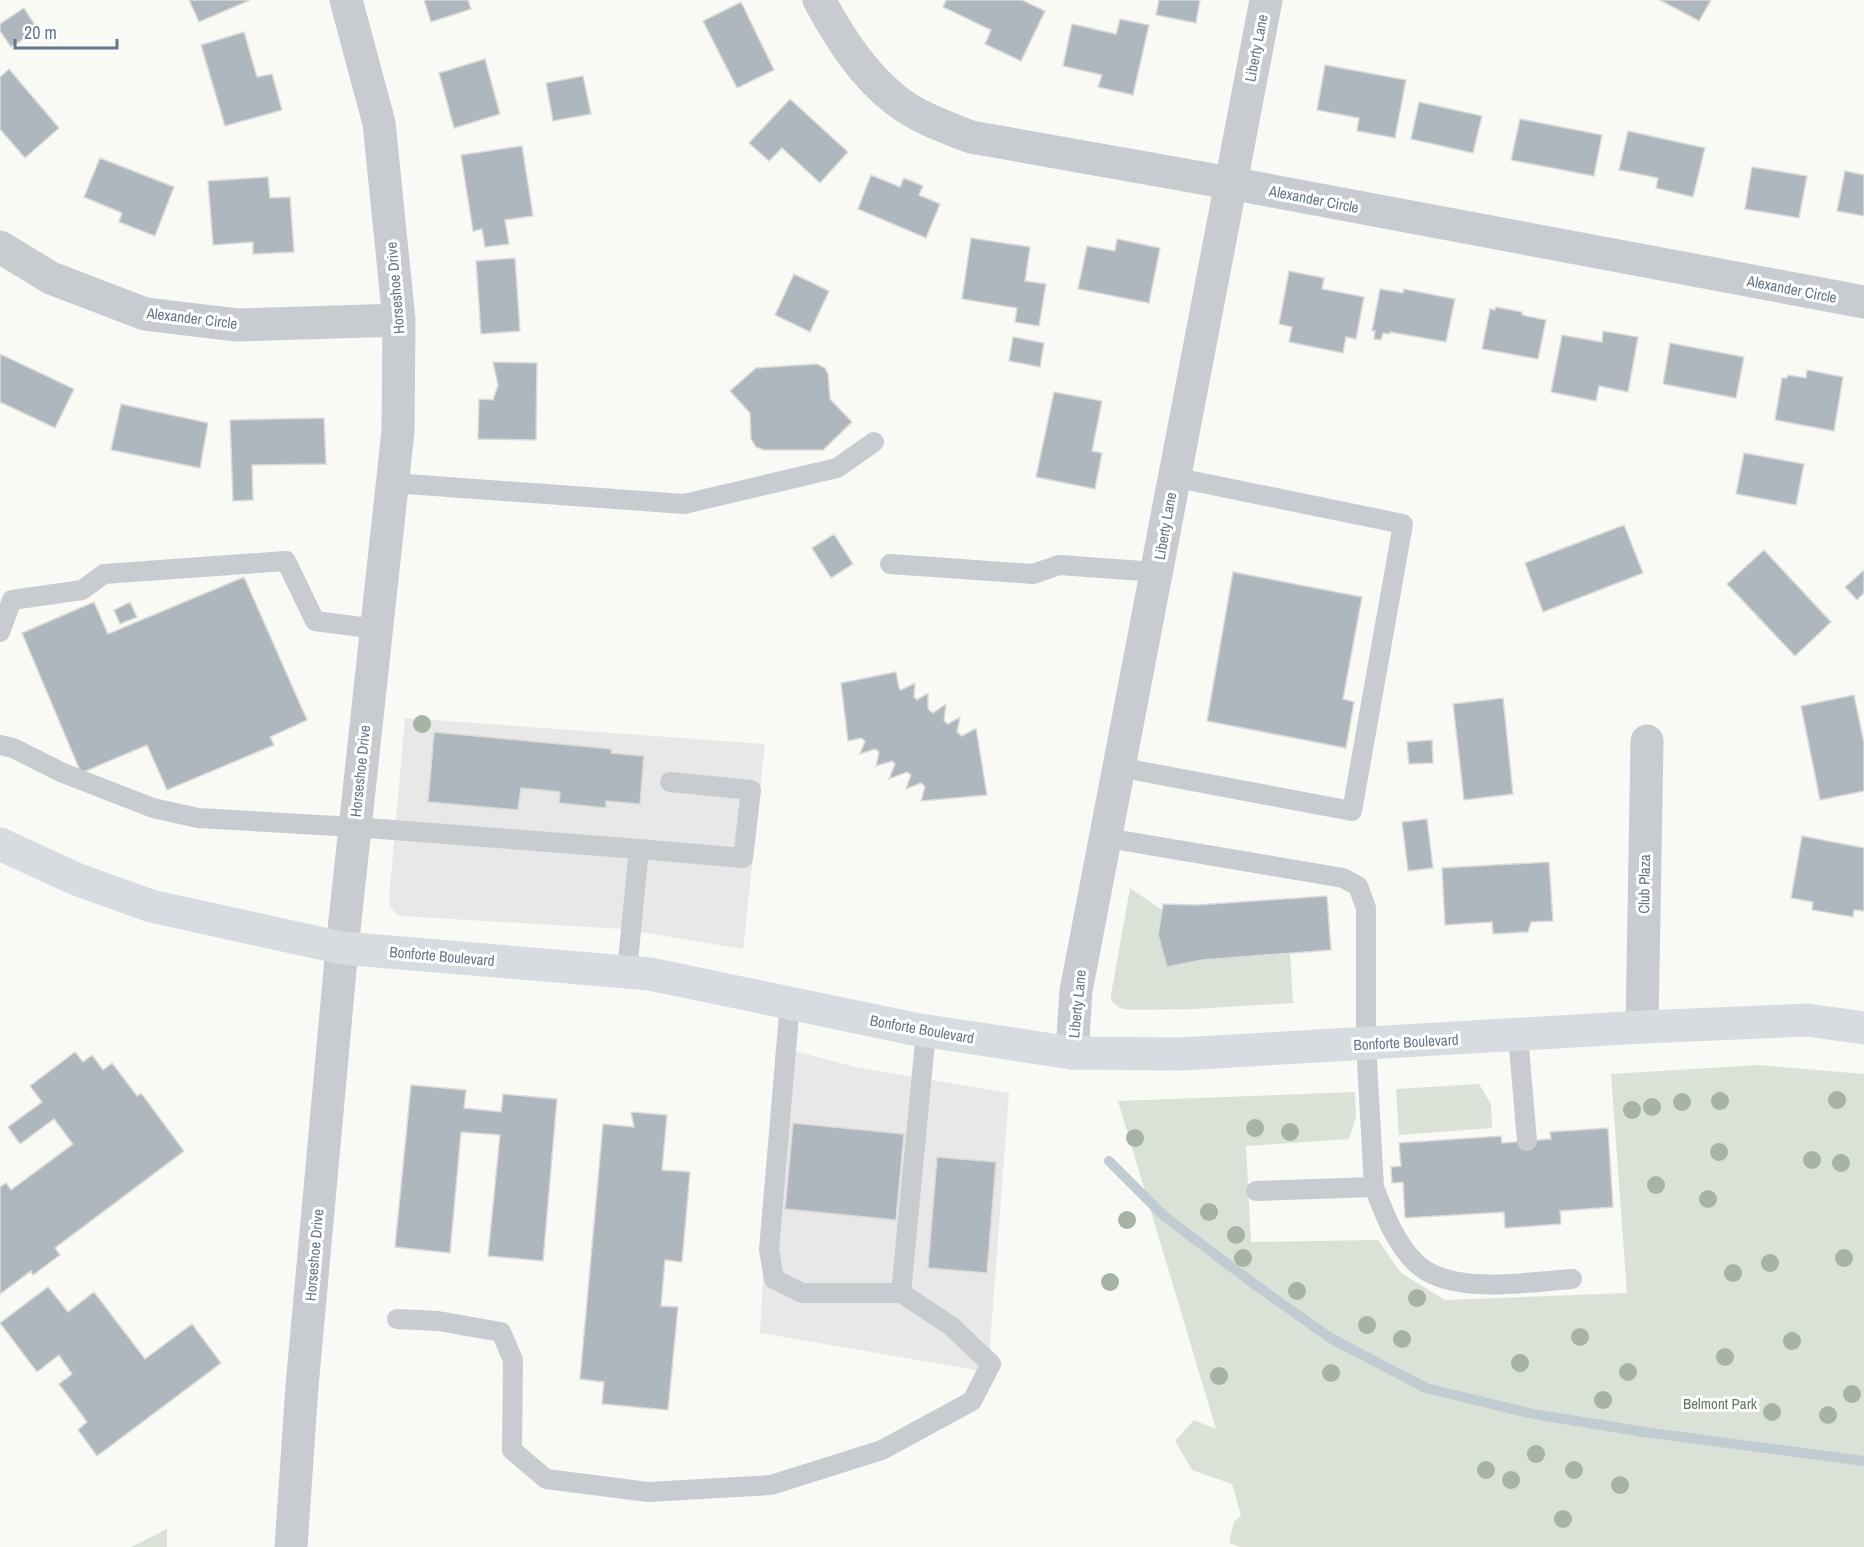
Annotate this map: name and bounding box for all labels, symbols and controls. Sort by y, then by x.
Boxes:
scale bar [15,12,117,50]
street label: Liberty Lane [1239,12,1273,84]
text: 20 m [24,20,57,45]
street label: Alexander Circle [1266,180,1361,218]
street label: Horseshoe Drive [381,241,409,335]
street label: Alexander Circle [1744,270,1839,308]
street label: Alexander Circle [145,302,239,334]
street label: Liberty Lane [1149,490,1181,561]
street label: Horseshoe Drive [345,724,375,818]
street label: Club Plaza [1633,854,1655,914]
street label: Bonforte Boulevard [389,941,495,971]
street label: Liberty Lane [1063,969,1091,1039]
street label: Bonforte Boulevard [868,1010,976,1048]
street label: Bonforte Boulevard [1353,1029,1459,1055]
street label: Horseshoe Drive [300,1208,328,1302]
park label: Belmont Park [1683,1393,1758,1414]

